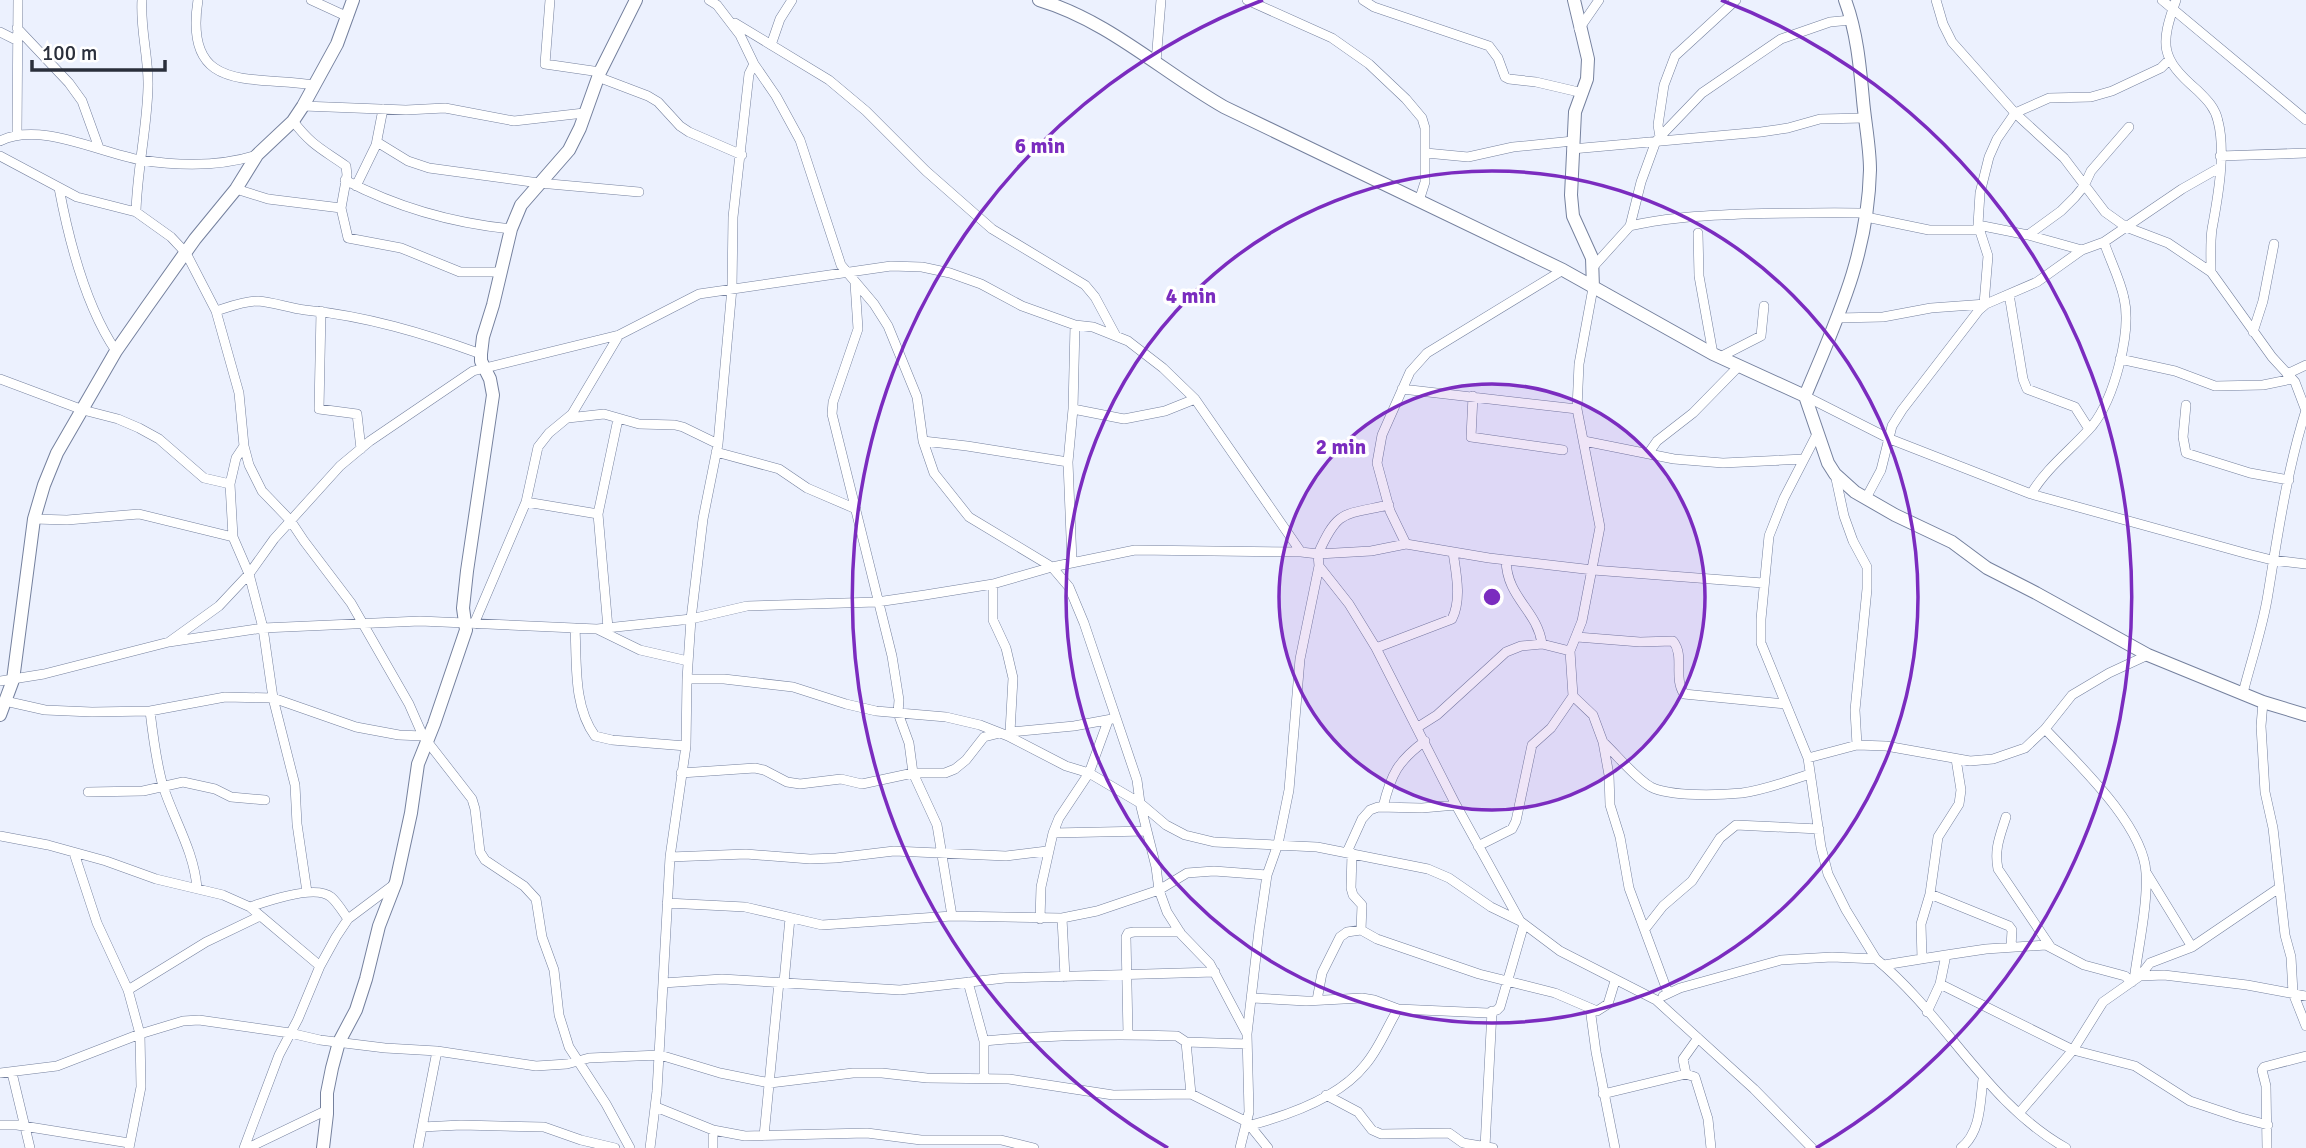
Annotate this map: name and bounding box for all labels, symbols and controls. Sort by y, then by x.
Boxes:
scale bar [32,28,164,72]
text: 100 m [42,40,97,66]
text: 6 min [1015,133,1065,159]
text: 4 min [1166,283,1216,309]
text: 2 min [1316,434,1366,460]
centre of rings [1480,585,1504,609]

